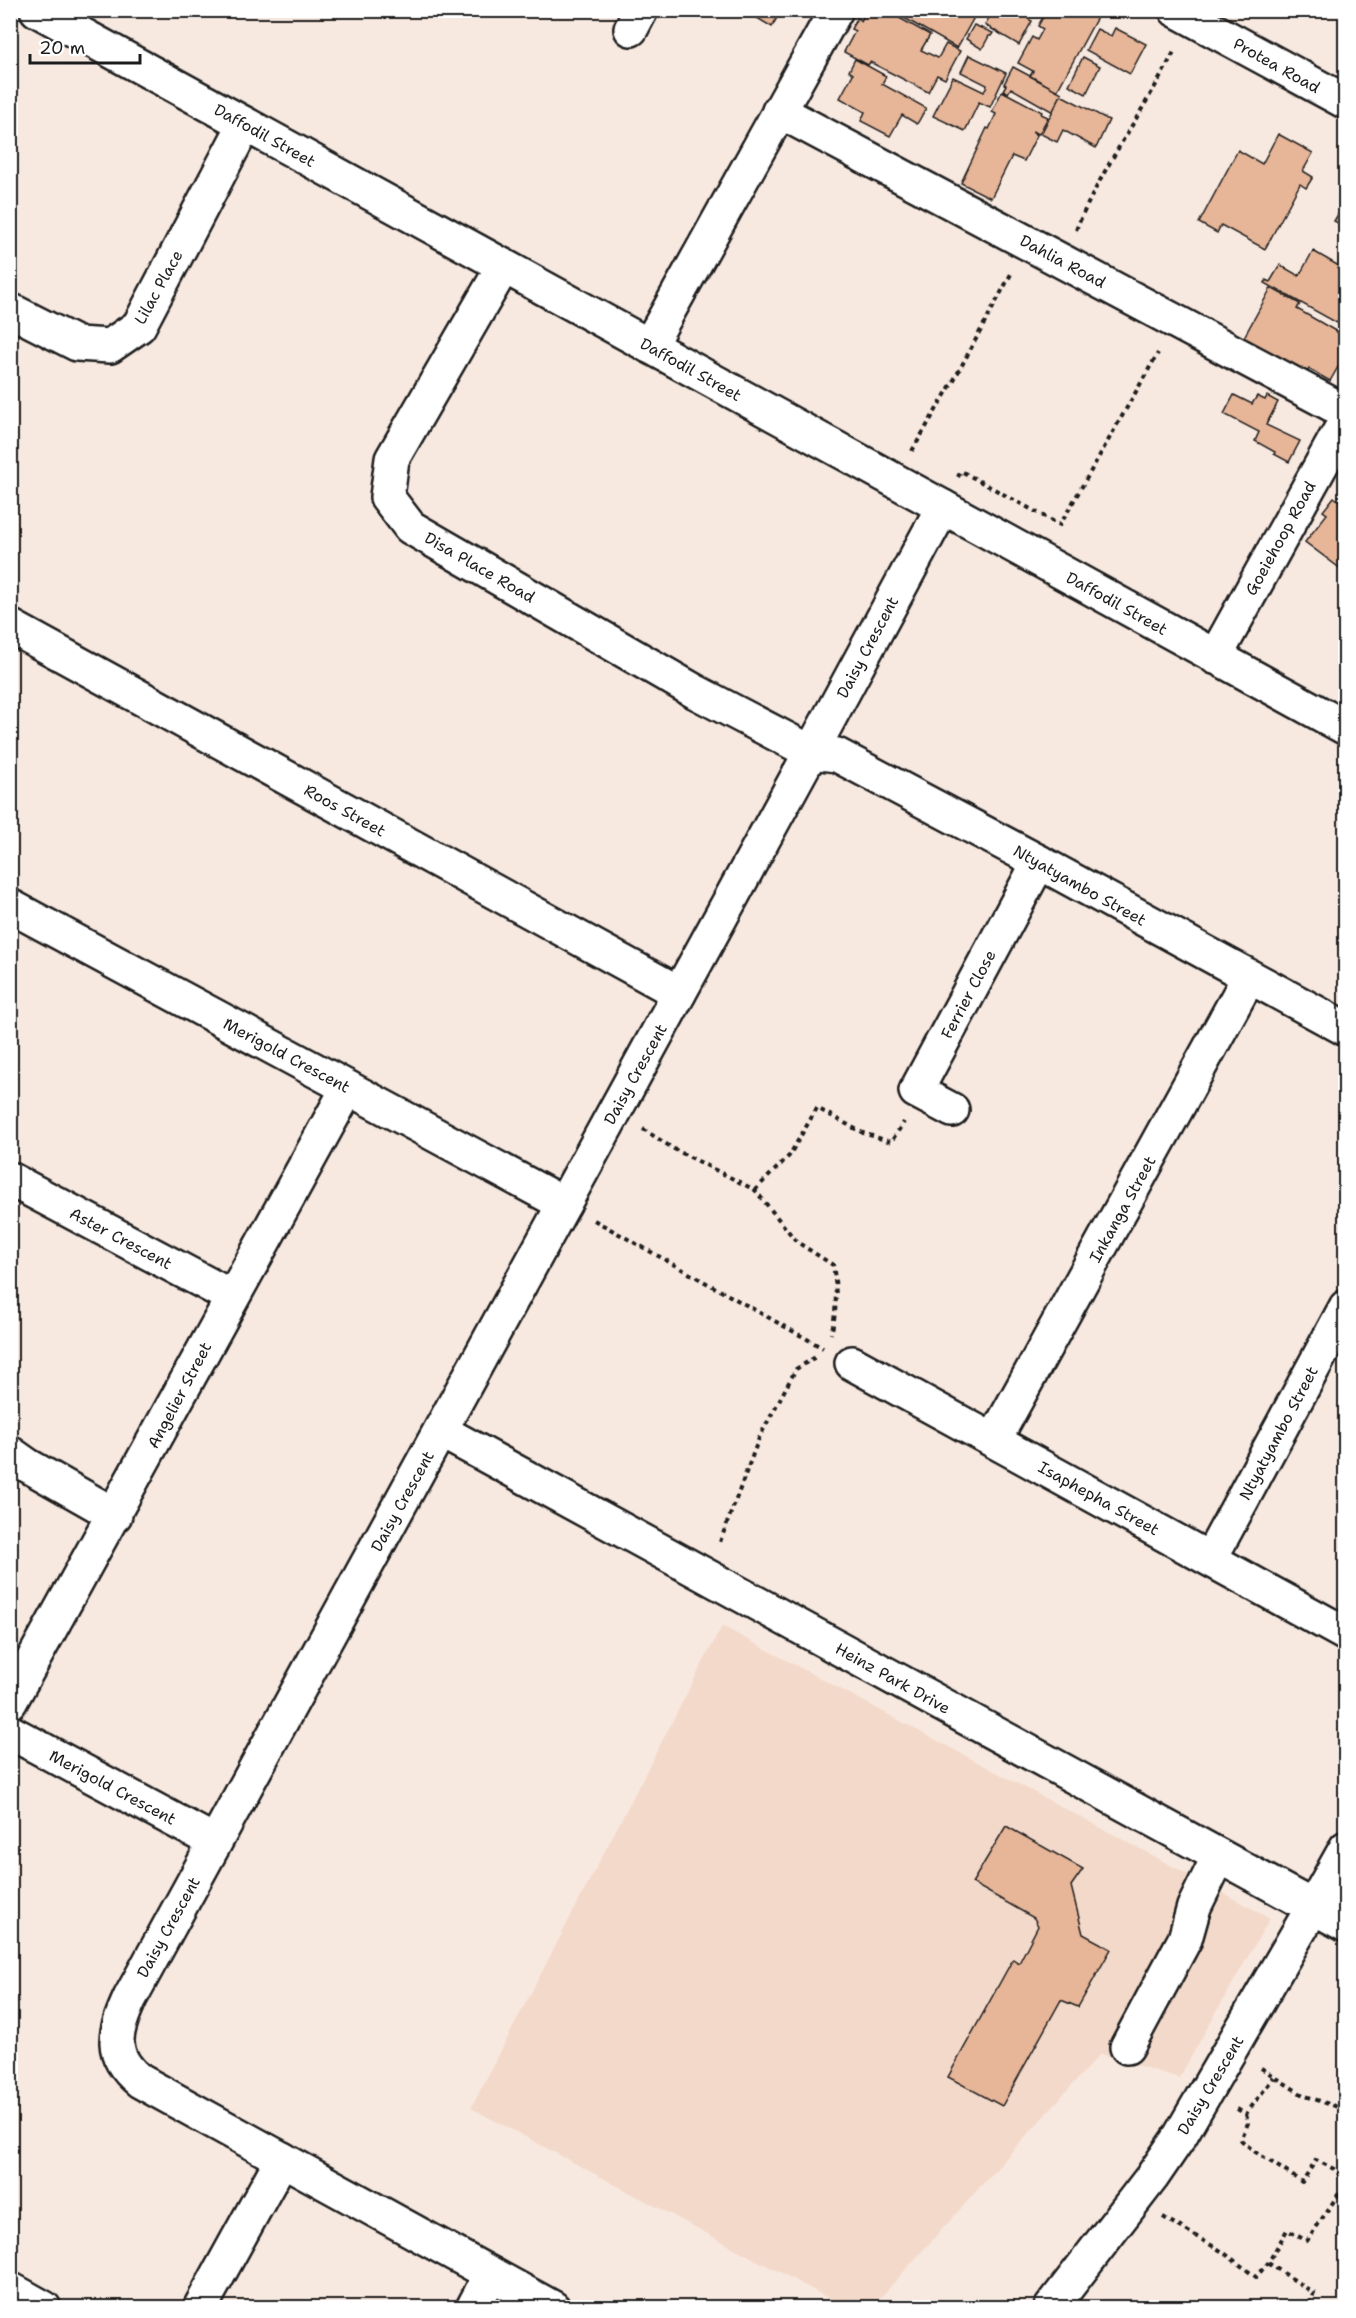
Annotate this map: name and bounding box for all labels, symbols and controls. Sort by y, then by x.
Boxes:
scale bar [30,27,140,65]
street label: Protea Road [1230,33,1324,98]
text: 20 m [39,36,85,60]
street label: Daffodil Street [210,99,319,172]
street label: Dahlia Road [1016,230,1109,293]
street label: Lilac Place [129,246,187,328]
street label: Daffodil Street [636,333,745,406]
street label: Goeiehoop Road [1240,477,1321,599]
street label: Disa Place Road [421,527,539,608]
street label: Daffodil Street [1062,567,1171,640]
street label: Daisy Crescent [832,593,903,702]
street label: Roos Street [300,779,389,841]
street label: Ntyatyambo Street [1010,840,1150,931]
street label: Ferrier Close [936,946,1001,1042]
street label: Merigold Crescent [220,1013,354,1098]
street label: Daisy Crescent [599,1020,672,1128]
street label: Inkanga Street [1084,1152,1160,1266]
street label: Aster Crescent [66,1203,176,1274]
street label: Angelier Street [143,1338,216,1452]
street label: Ntyatyambo Street [1234,1363,1323,1504]
street label: Daisy Crescent [366,1447,439,1555]
street label: Isaphepha Street [1035,1457,1163,1540]
street label: Heinz Park Drive [832,1638,954,1719]
street label: Merigold Crescent [46,1745,180,1830]
street label: Daisy Crescent [132,1873,205,1981]
street label: Daisy Crescent [1172,2032,1248,2139]

